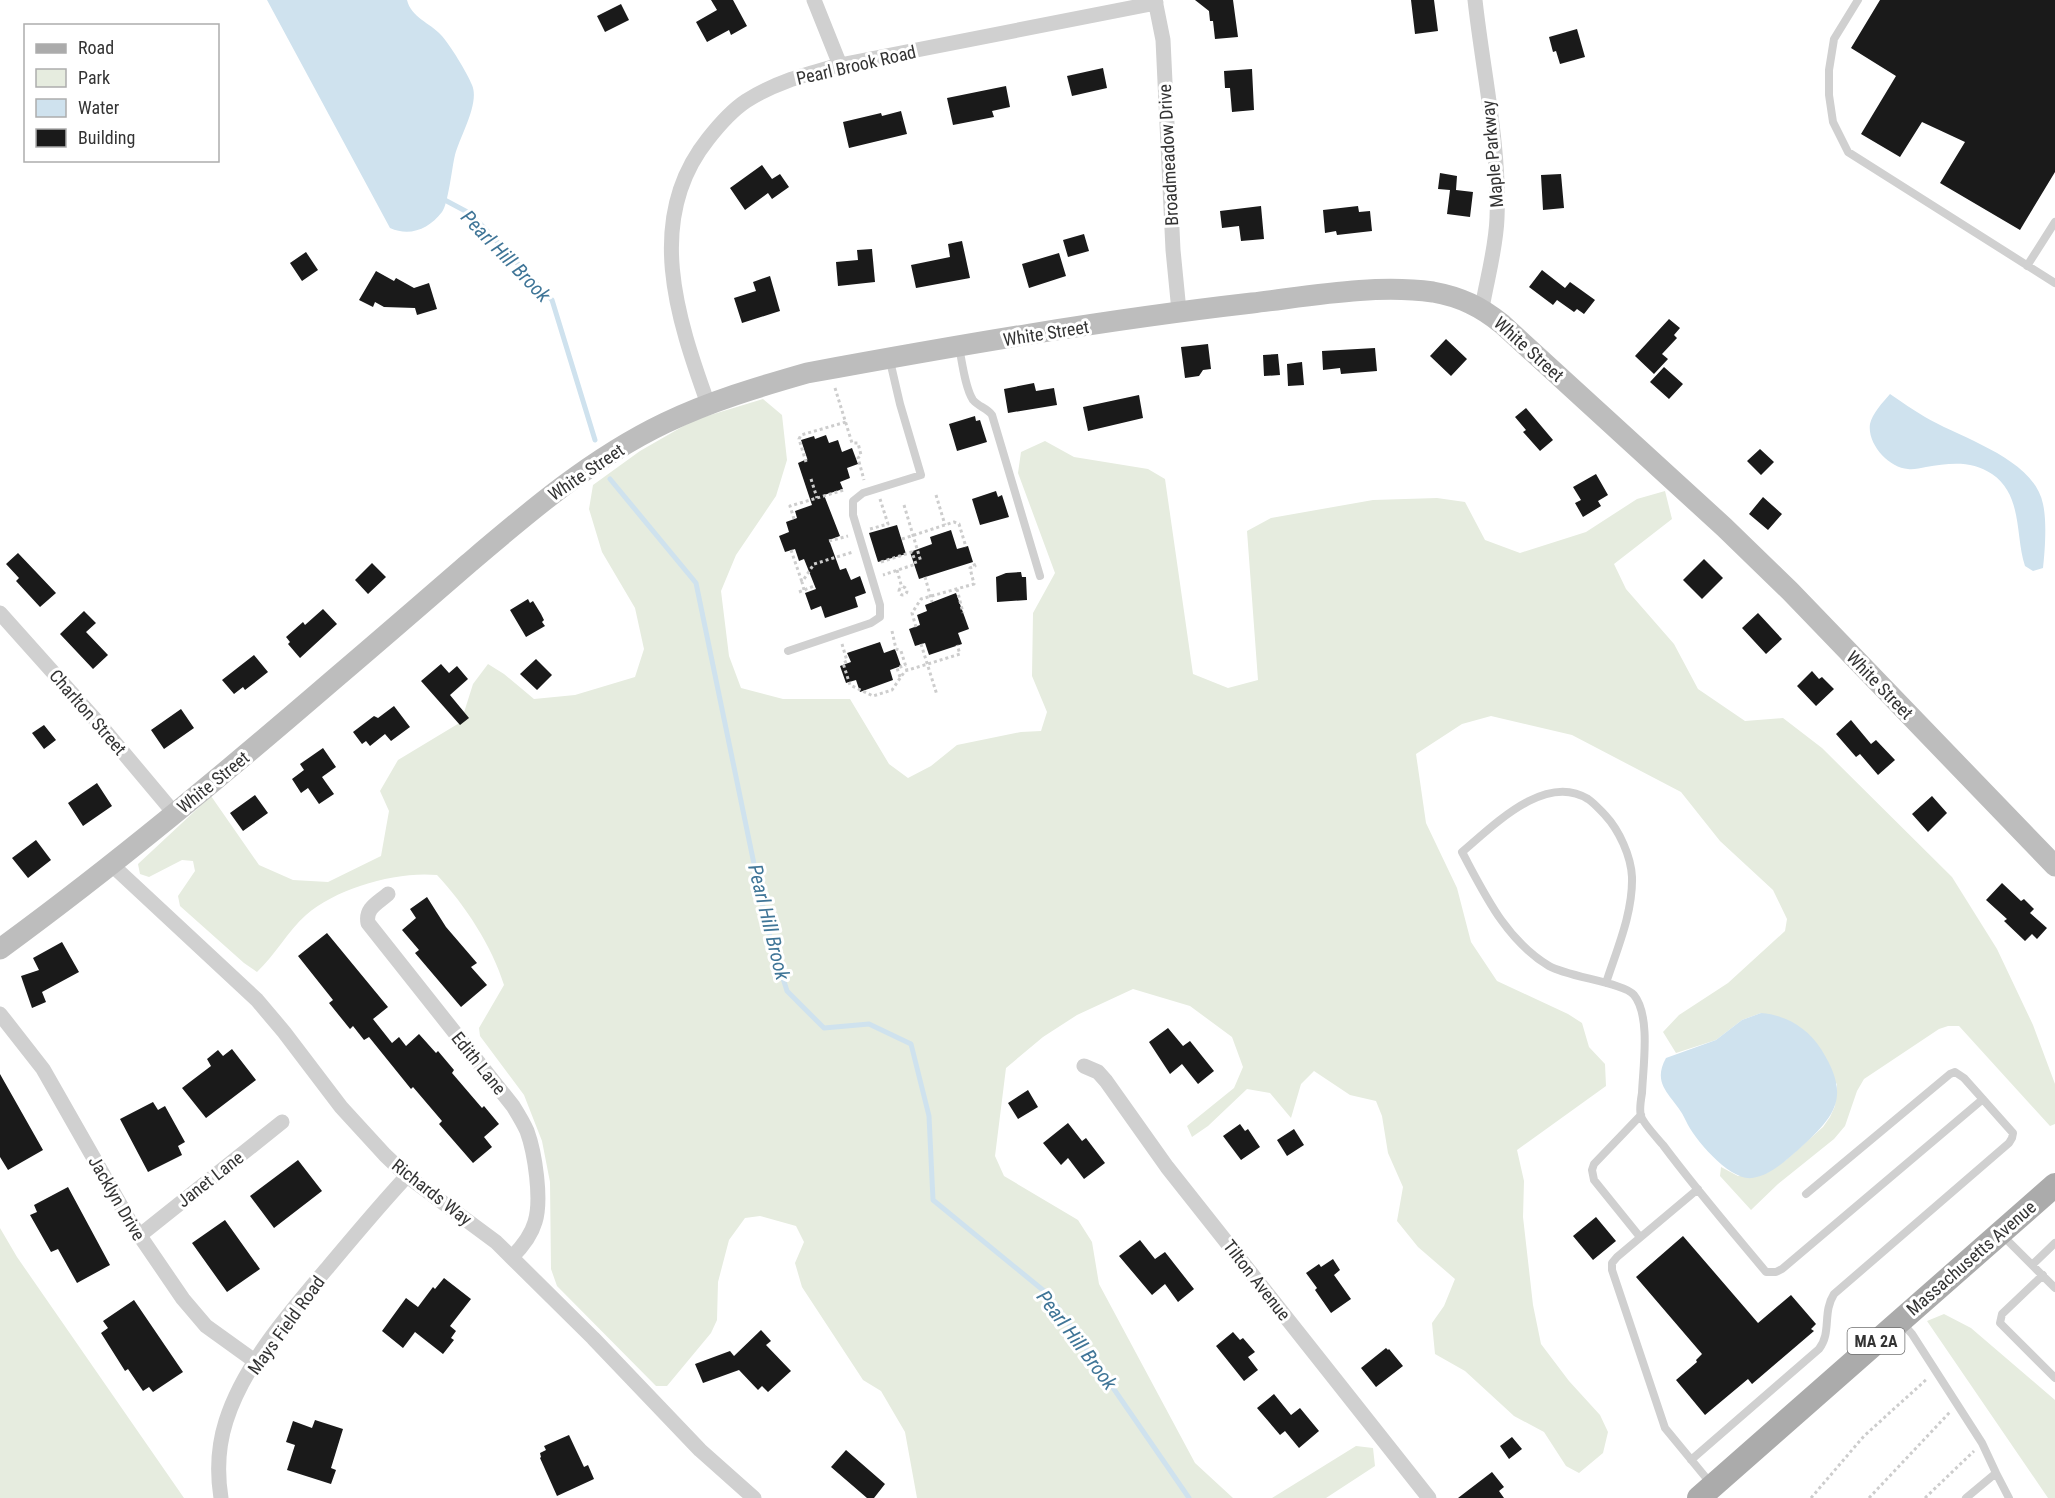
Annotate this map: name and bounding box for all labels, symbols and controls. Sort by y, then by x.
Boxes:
legend [24,24,219,162]
text: Road [78,37,114,58]
street label: Pearl Brook Road [794,41,918,89]
text: Park [78,67,110,88]
street label: Broadmeadow Drive [1154,84,1182,226]
text: Water [78,97,120,118]
street label: Maple Parkway [1477,99,1507,208]
text: Building [78,127,135,148]
water label: Pearl Hill Brook [456,205,557,308]
street label: White Street [1490,312,1568,386]
street label: White Street [1002,316,1090,350]
street label: White Street [544,439,628,505]
street label: White Street [1842,647,1918,723]
street label: Charlton Street [45,665,131,759]
street label: White Street [173,747,253,817]
water label: Pearl Hill Brook [743,862,795,984]
street label: Edith Lane [447,1028,511,1098]
street label: Janet Lane [173,1147,247,1211]
street label: Jacklyn Drive [84,1152,150,1244]
street label: Richards Way [388,1154,476,1230]
street label: Massachusetts Avenue [1902,1196,2040,1320]
street label: Tilton Avenue [1219,1236,1295,1324]
street label: Mays Field Road [243,1272,329,1378]
water label: Pearl Hill Brook [1032,1286,1123,1395]
road number: MA 2A [1848,1328,1904,1354]

